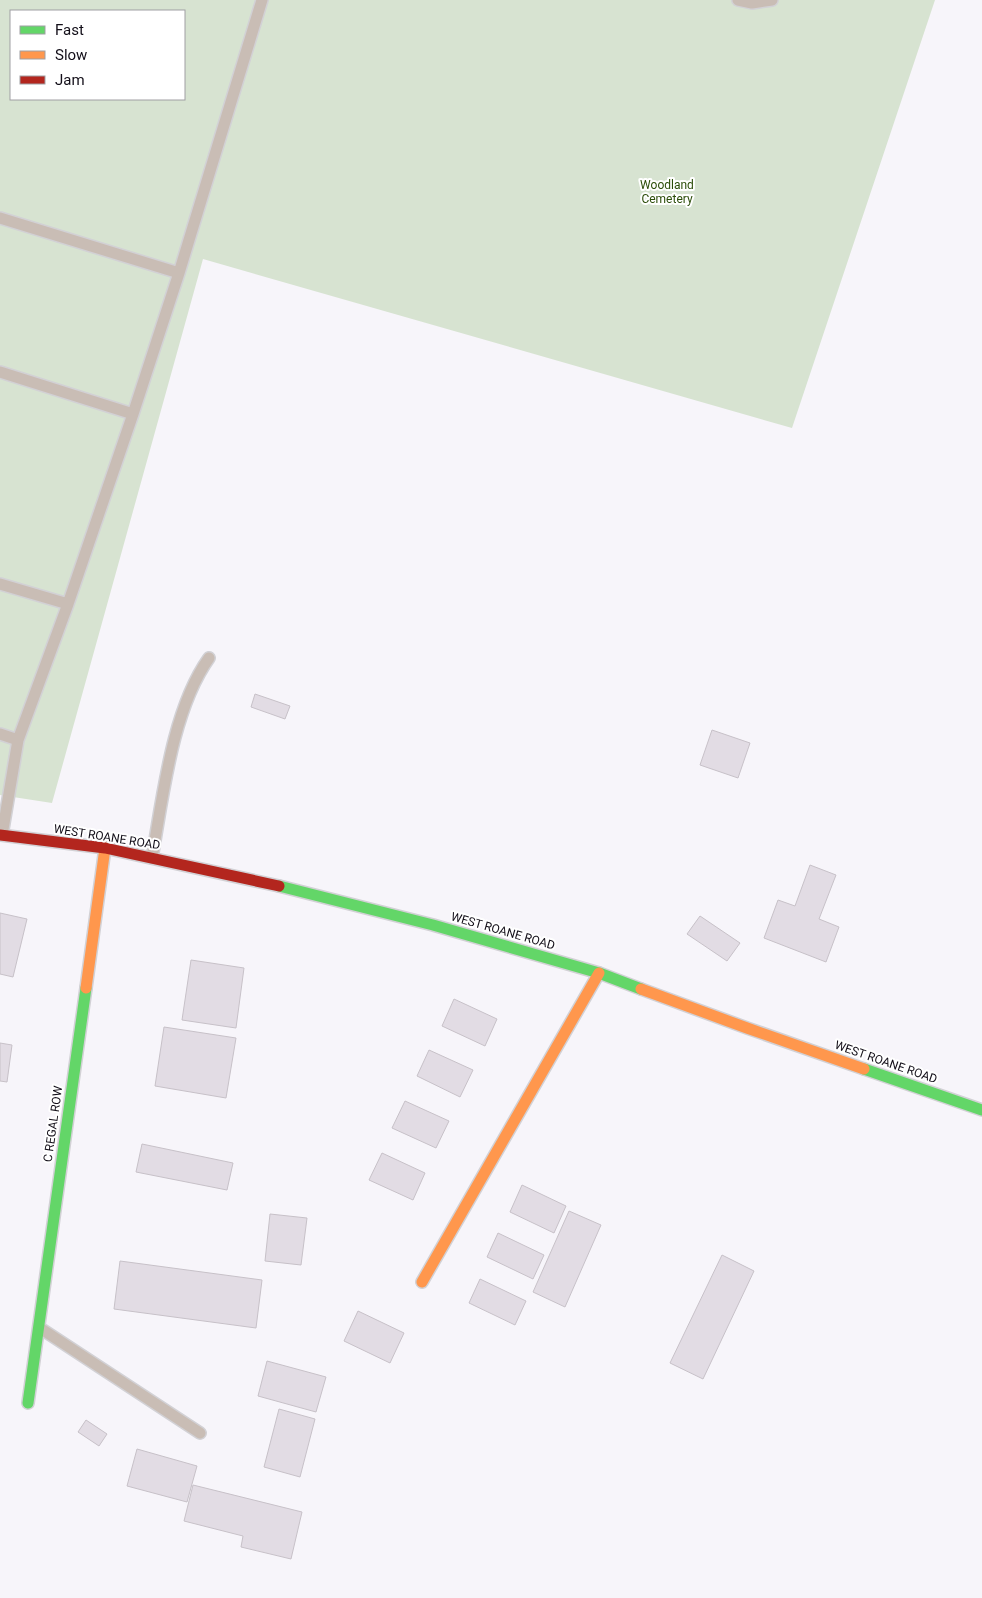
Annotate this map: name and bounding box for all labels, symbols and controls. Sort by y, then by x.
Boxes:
legend [10,10,185,100]
text: Fast [55,21,84,39]
text: Slow [55,46,87,64]
text: Jam [55,71,85,89]
park label: Woodland Cemetery [640,178,694,206]
street label: WEST ROANE ROAD [53,822,161,852]
street label: WEST ROANE ROAD [449,909,557,953]
street label: WEST ROANE ROAD [833,1038,939,1086]
street label: C REGAL ROW [41,1085,65,1163]

